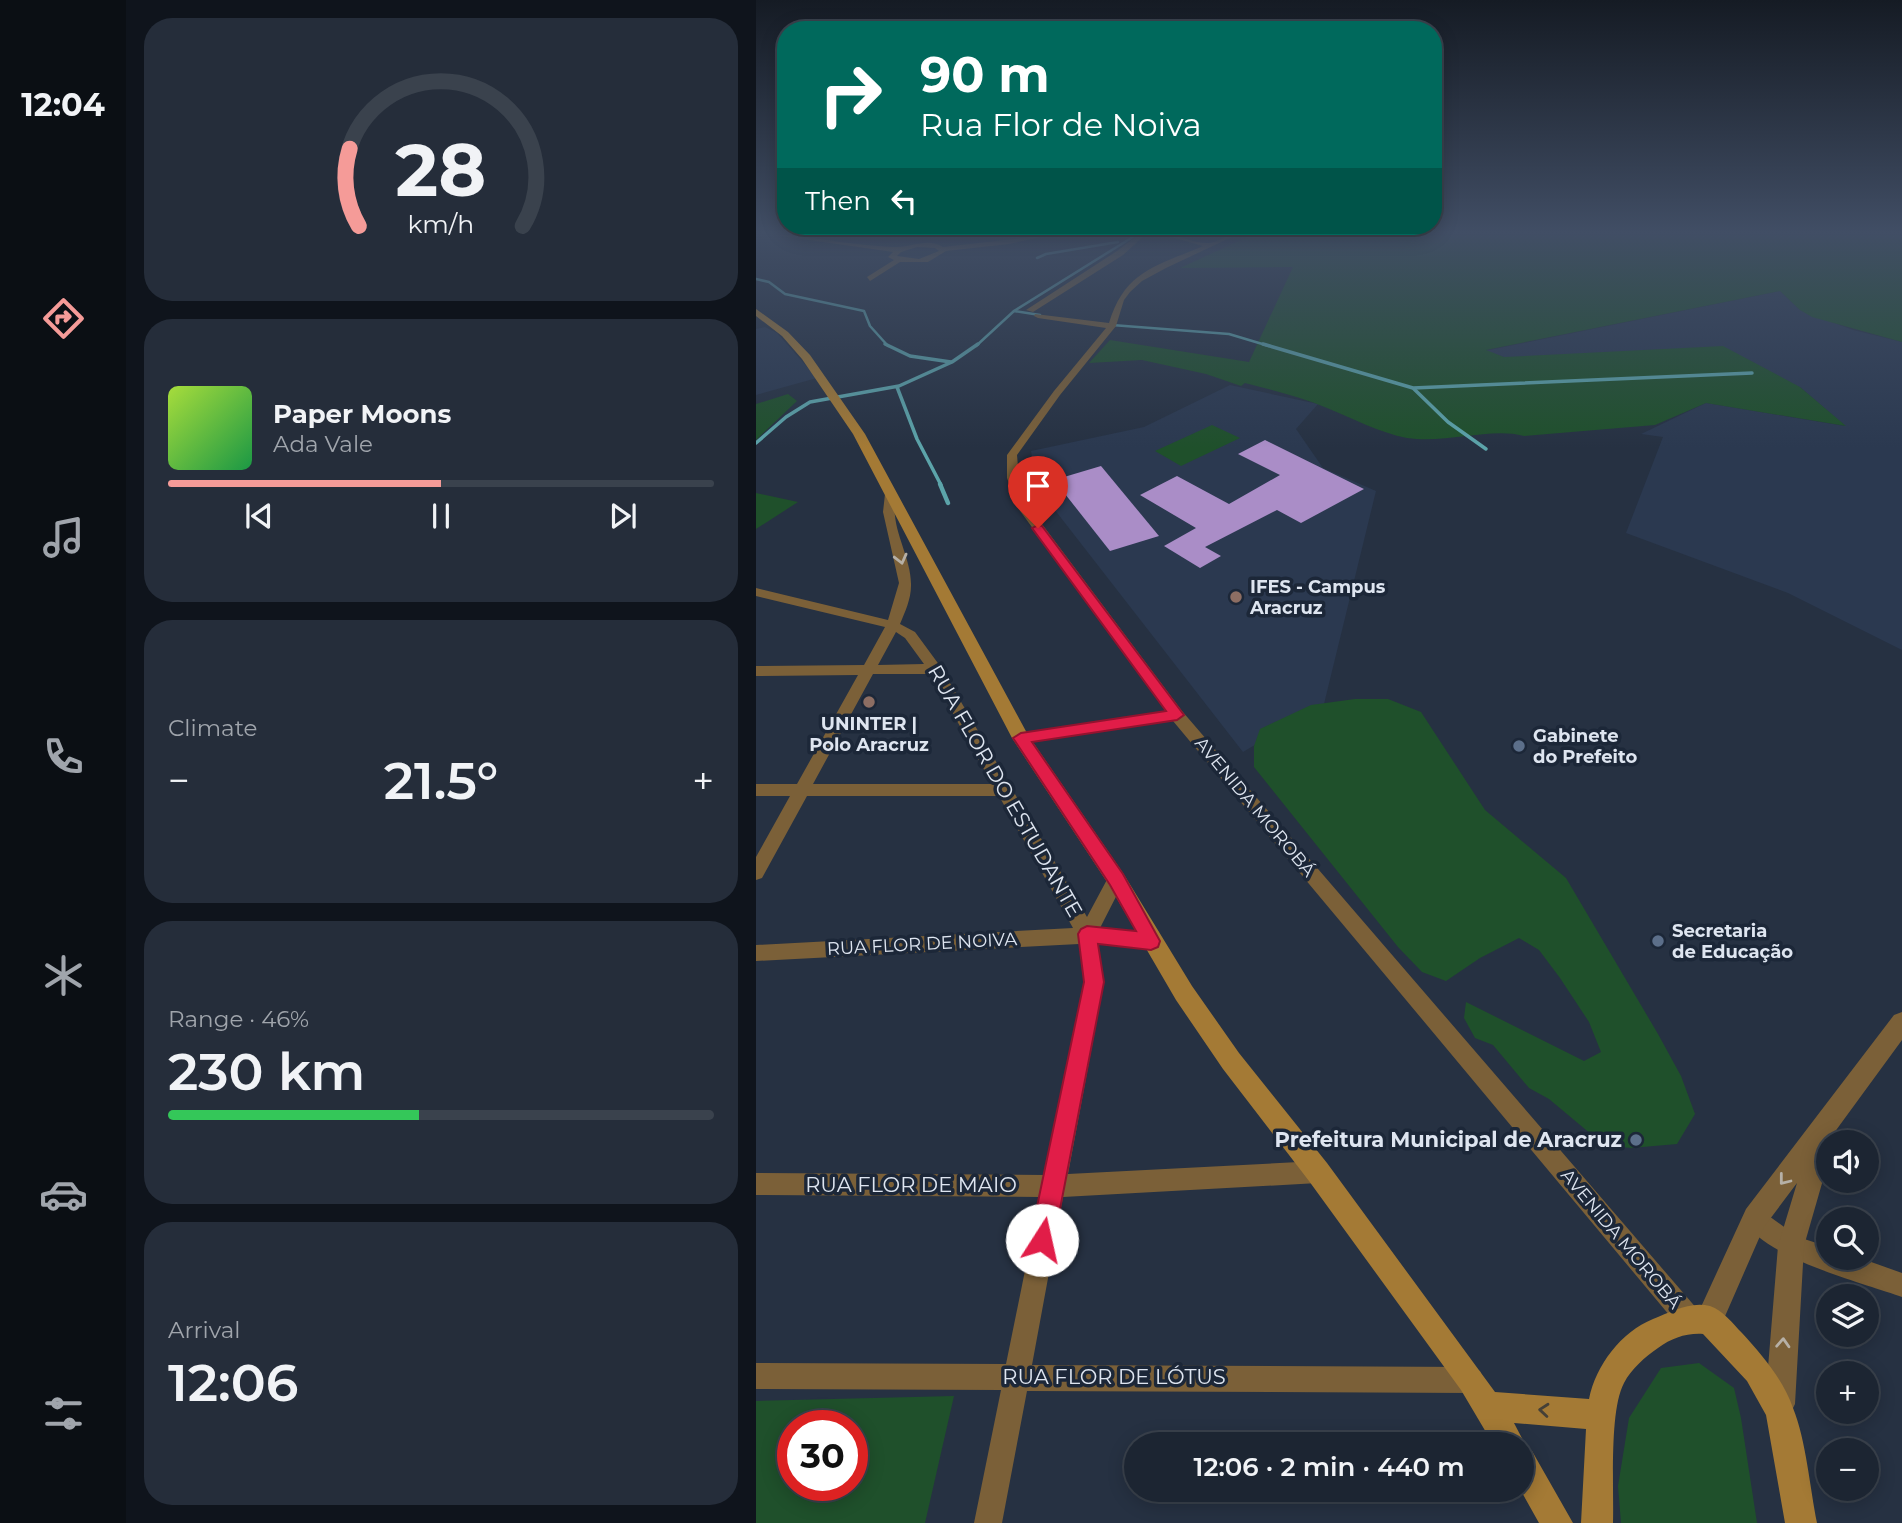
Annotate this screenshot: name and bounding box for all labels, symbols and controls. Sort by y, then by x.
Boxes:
text: 90 m [920,45,1050,104]
icon: right [805,49,896,140]
text: 12:04 [21,85,105,124]
text: Rua Flor de Noiva [920,105,1202,144]
text: 28 [396,126,487,214]
icon: left [885,182,923,220]
text: Then [805,185,871,217]
text: km/h [408,208,474,238]
icon: directions [39,294,88,343]
text: Paper Moons [273,398,451,430]
text: Ada Vale [273,430,373,458]
pin [1008,456,1068,528]
icon: arrive [1019,467,1057,505]
icon: previous [240,497,278,535]
icon: pause [422,497,460,535]
icon: next [604,497,642,535]
icon: music [39,513,88,562]
one-way arrow [893,552,907,564]
place label: IFES - Campus Aracruz [1249,576,1386,619]
marker: IFES - Campus Aracruz [1228,589,1244,605]
street label: RUA FLOR DO ESTUDANTE [923,660,1088,921]
marker: UNINTER | Polo Aracruz [861,694,877,710]
place label: UNINTER | Polo Aracruz [809,713,929,756]
text: Climate [168,714,257,742]
place label: Gabinete do Prefeito [1533,725,1637,768]
icon: phone [39,732,88,781]
street label: AVENIDA MOROBÁ [1190,733,1320,881]
marker: Gabinete do Prefeito [1511,738,1527,754]
text: 21.5° [384,749,498,812]
text: − [168,757,190,804]
text: + [692,757,714,804]
place label: Secretaria de Educação [1672,920,1793,963]
street label: RUA FLOR DE NOIVA [826,928,1018,960]
marker: Secretaria de Educação [1650,933,1666,949]
icon: climate [39,951,88,1000]
text: Range · 46% [168,1005,309,1033]
text: 230 km [168,1040,365,1103]
place label: Prefeitura Municipal de Aracruz [1275,1127,1622,1152]
map controls [1816,1130,1879,1501]
button: sound [1816,1130,1879,1193]
marker: Prefeitura Municipal de Aracruz [1628,1132,1644,1148]
street label: AVENIDA MOROBÁ [1556,1165,1686,1313]
icon: car [39,1170,88,1219]
street label: RUA FLOR DE MAIO [805,1172,1017,1197]
one-way arrow [1780,1173,1792,1185]
position arrow [1005,1203,1079,1277]
button: search [1816,1207,1879,1270]
button: layers [1816,1284,1879,1347]
text: Arrival [168,1316,241,1344]
one-way arrow [1775,1337,1790,1348]
text: 12:06 [168,1351,298,1414]
button: + [1816,1361,1879,1424]
street label: RUA FLOR DE LÓTUS [1002,1364,1226,1389]
icon: filters [39,1389,88,1438]
one-way arrow [1539,1403,1550,1418]
speed limit sign: 30 [777,1410,868,1501]
button: − [1816,1438,1879,1501]
text: 12:06 · 2 min · 440 m [1193,1451,1465,1483]

